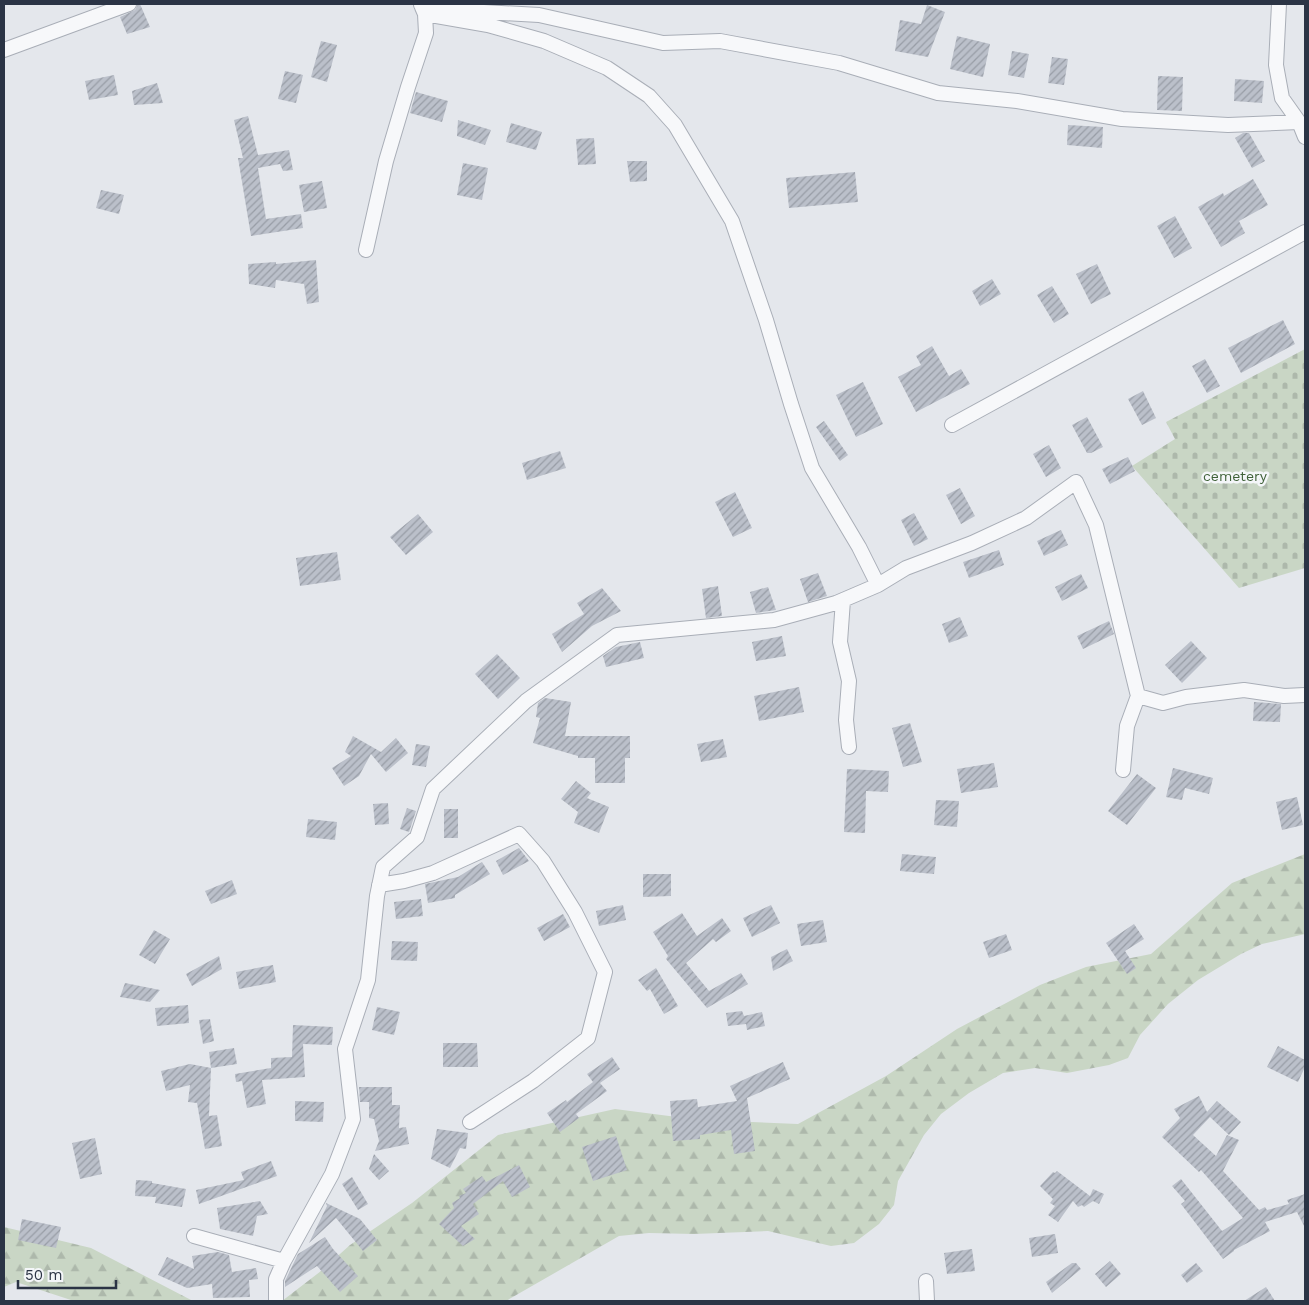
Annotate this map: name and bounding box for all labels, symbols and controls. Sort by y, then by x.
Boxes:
park label: cemetery [1203,468,1268,484]
scale bar [18,1258,115,1290]
text: 50 m [25,1266,62,1284]

